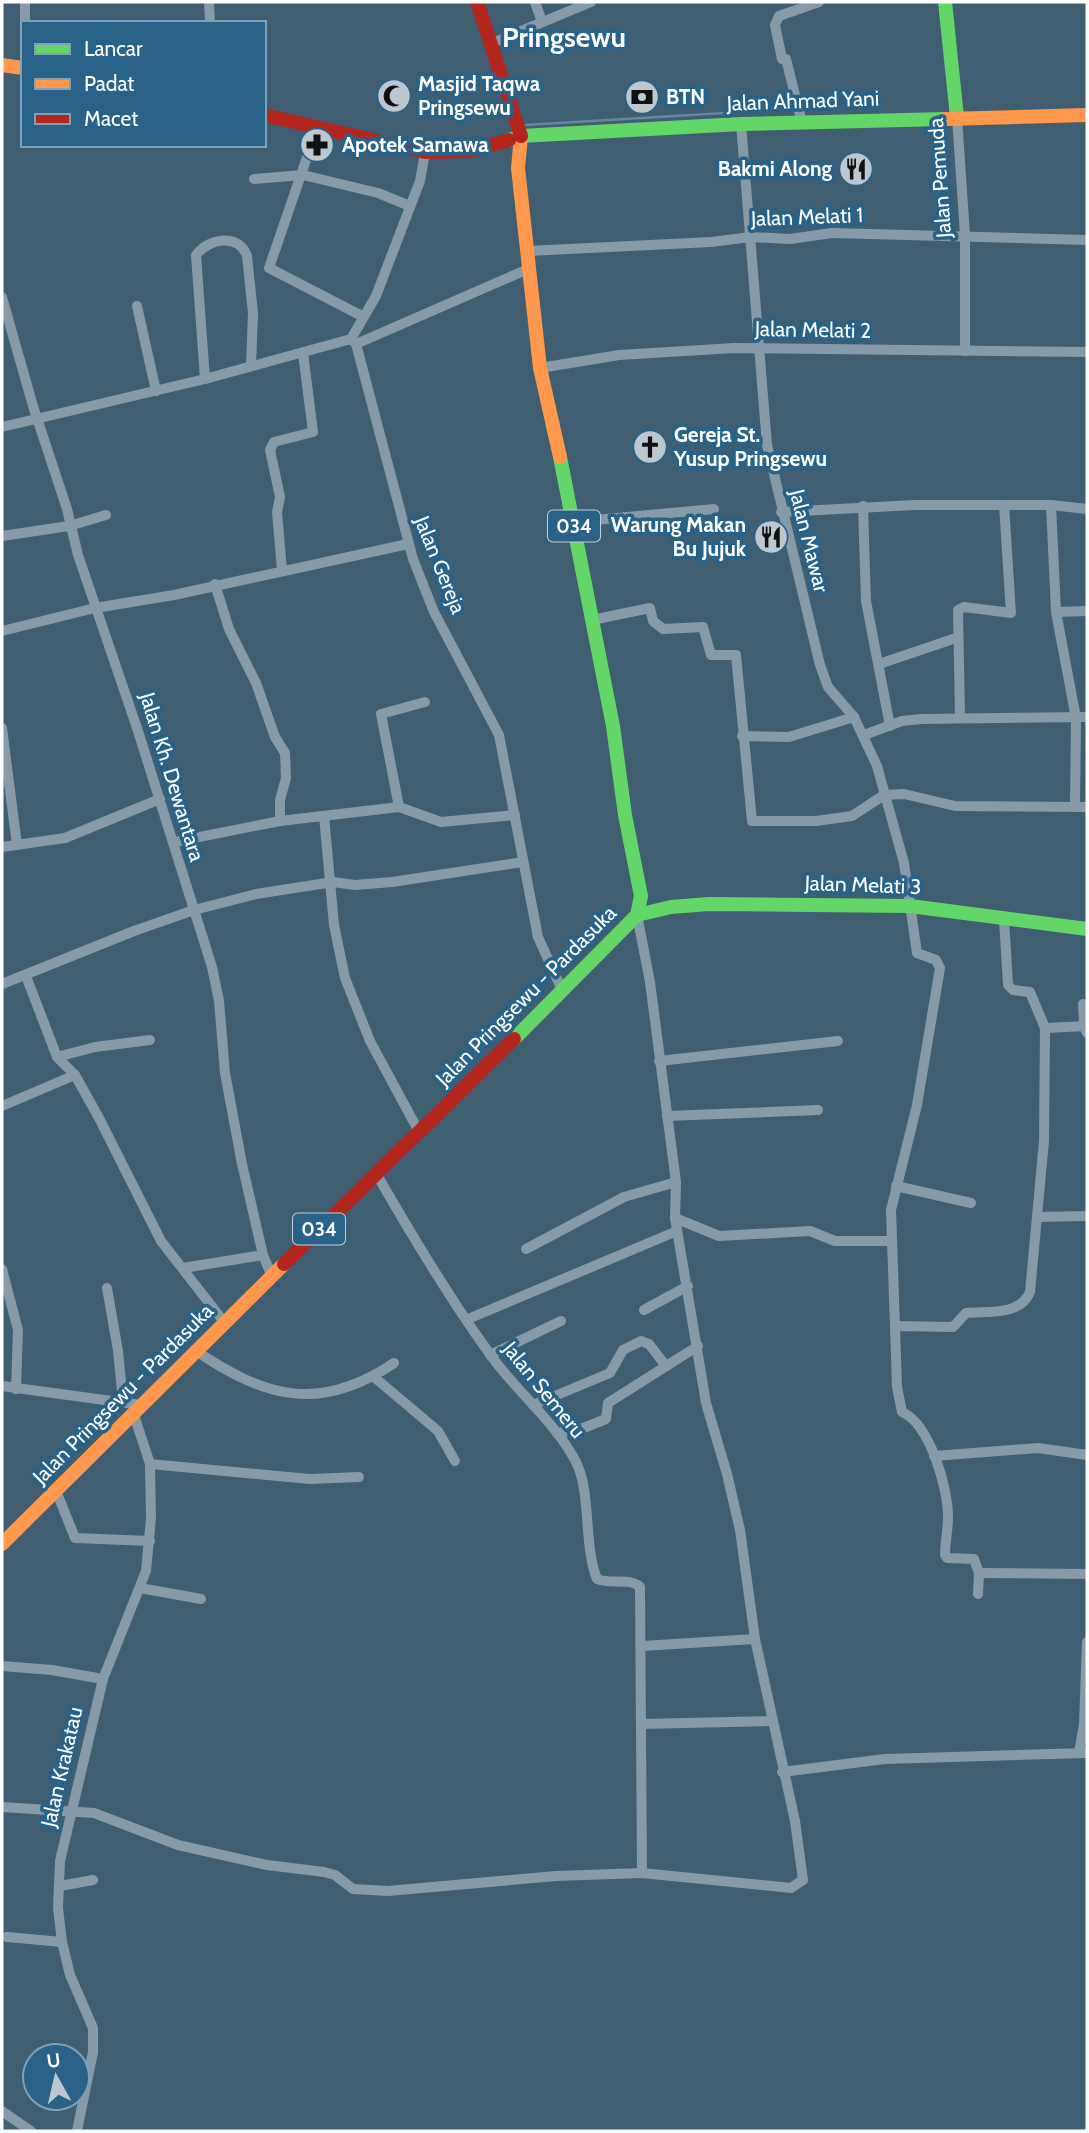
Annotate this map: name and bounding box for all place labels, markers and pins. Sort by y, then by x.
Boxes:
place label: Masjid Taqwa Pringsewu [418,71,541,120]
mosque icon: Masjid Taqwa Pringsewu [375,77,413,115]
bank icon: BTN [623,78,661,116]
place label: BTN [666,84,705,109]
pharmacy icon: Apotek Samawa [298,126,336,164]
place label: Apotek Samawa [342,132,489,157]
restaurant icon: Bakmi Along [837,150,875,188]
place label: Bakmi Along [718,156,832,181]
place label: Gereja St. Yusup Pringsewu [673,422,827,471]
church icon: Gereja St. Yusup Pringsewu [631,428,669,466]
place label: Warung Makan Bu Jujuk [611,512,747,561]
restaurant icon: Warung Makan Bu Jujuk [752,518,790,556]

